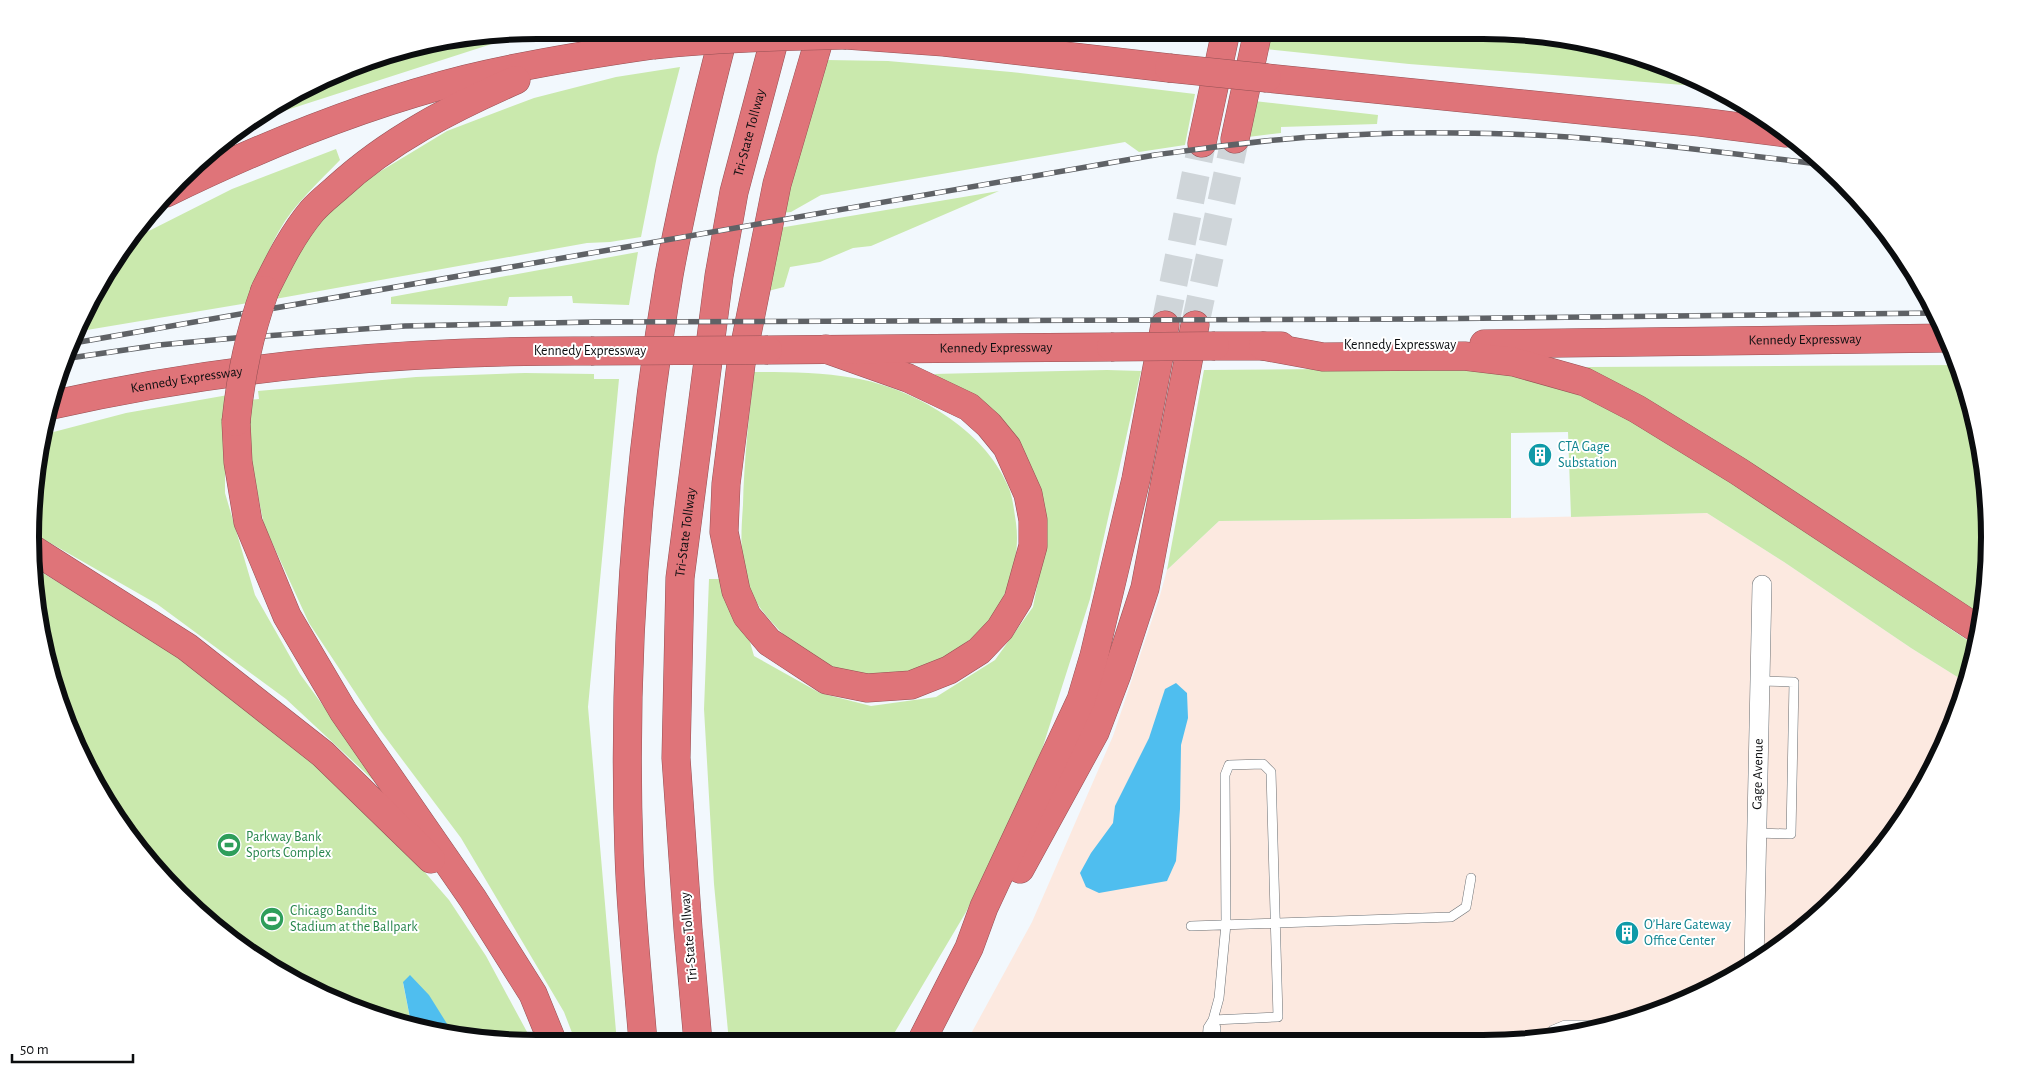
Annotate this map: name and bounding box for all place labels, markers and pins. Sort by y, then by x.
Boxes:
place label: CTA Gage Substation [1558,440,1617,470]
building icon: CTA Gage Substation [1527,442,1553,468]
place label: Parkway Bank Sports Complex [246,830,331,860]
sports icon: Parkway Bank Sports Complex [216,832,242,858]
place label: Chicago Bandits Stadium at the Ballpark [290,904,418,934]
sports icon: Chicago Bandits Stadium at the Ballpark [259,906,285,932]
place label: O’Hare Gateway Office Center [1644,918,1731,948]
building icon: O’Hare Gateway Office Center [1614,920,1640,946]

